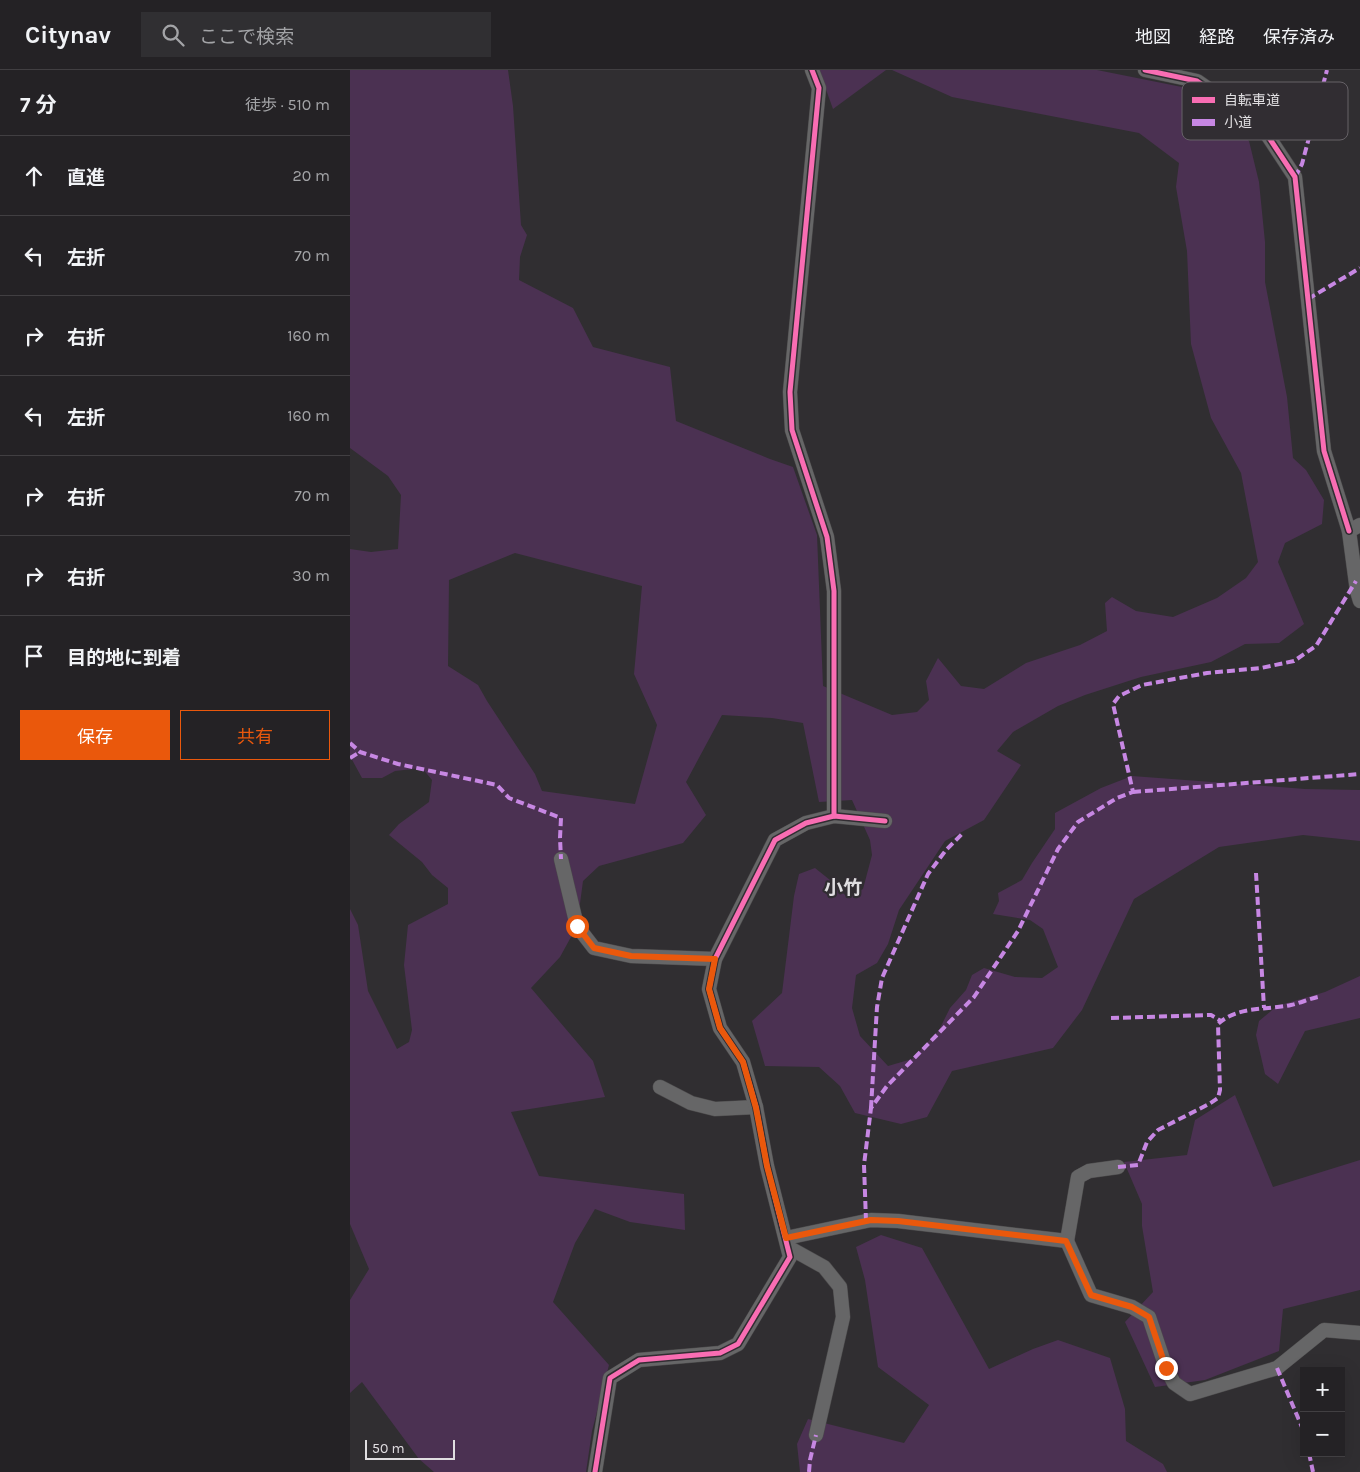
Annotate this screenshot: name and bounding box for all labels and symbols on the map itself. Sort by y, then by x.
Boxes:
legend [1182,82,1348,140]
text: 自転車道 [1224,92,1280,109]
text: 小道 [1224,114,1252,131]
district label: 小竹 [824,877,862,899]
route start [566,915,589,938]
route end [1155,1357,1178,1380]
scale bar [365,1437,455,1460]

